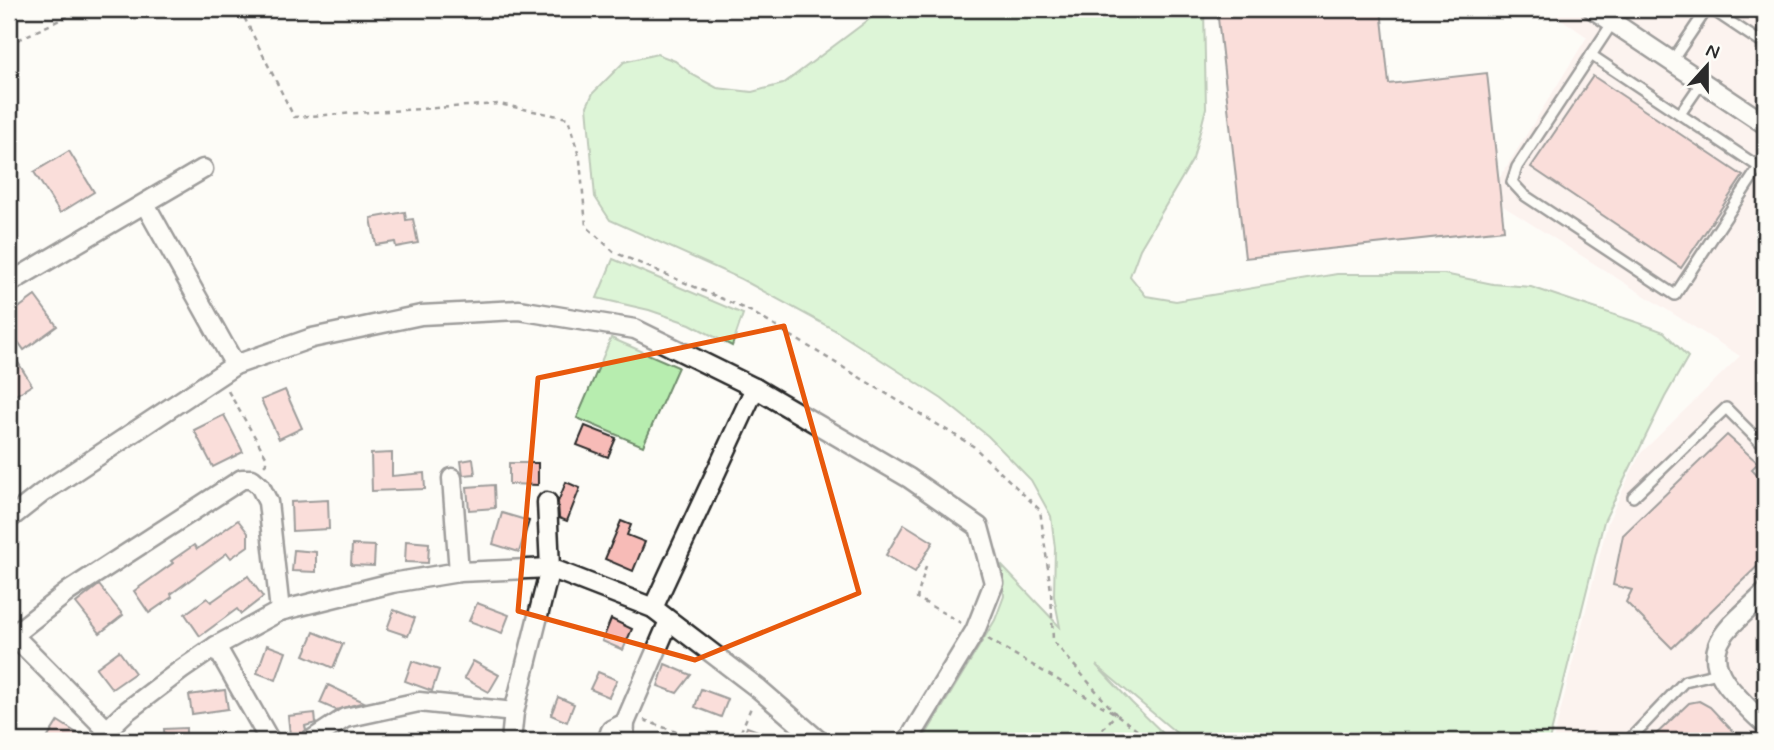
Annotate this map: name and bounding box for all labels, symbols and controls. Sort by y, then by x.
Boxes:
north arrow [1672,32,1742,102]
text: N [1702,38,1723,65]

